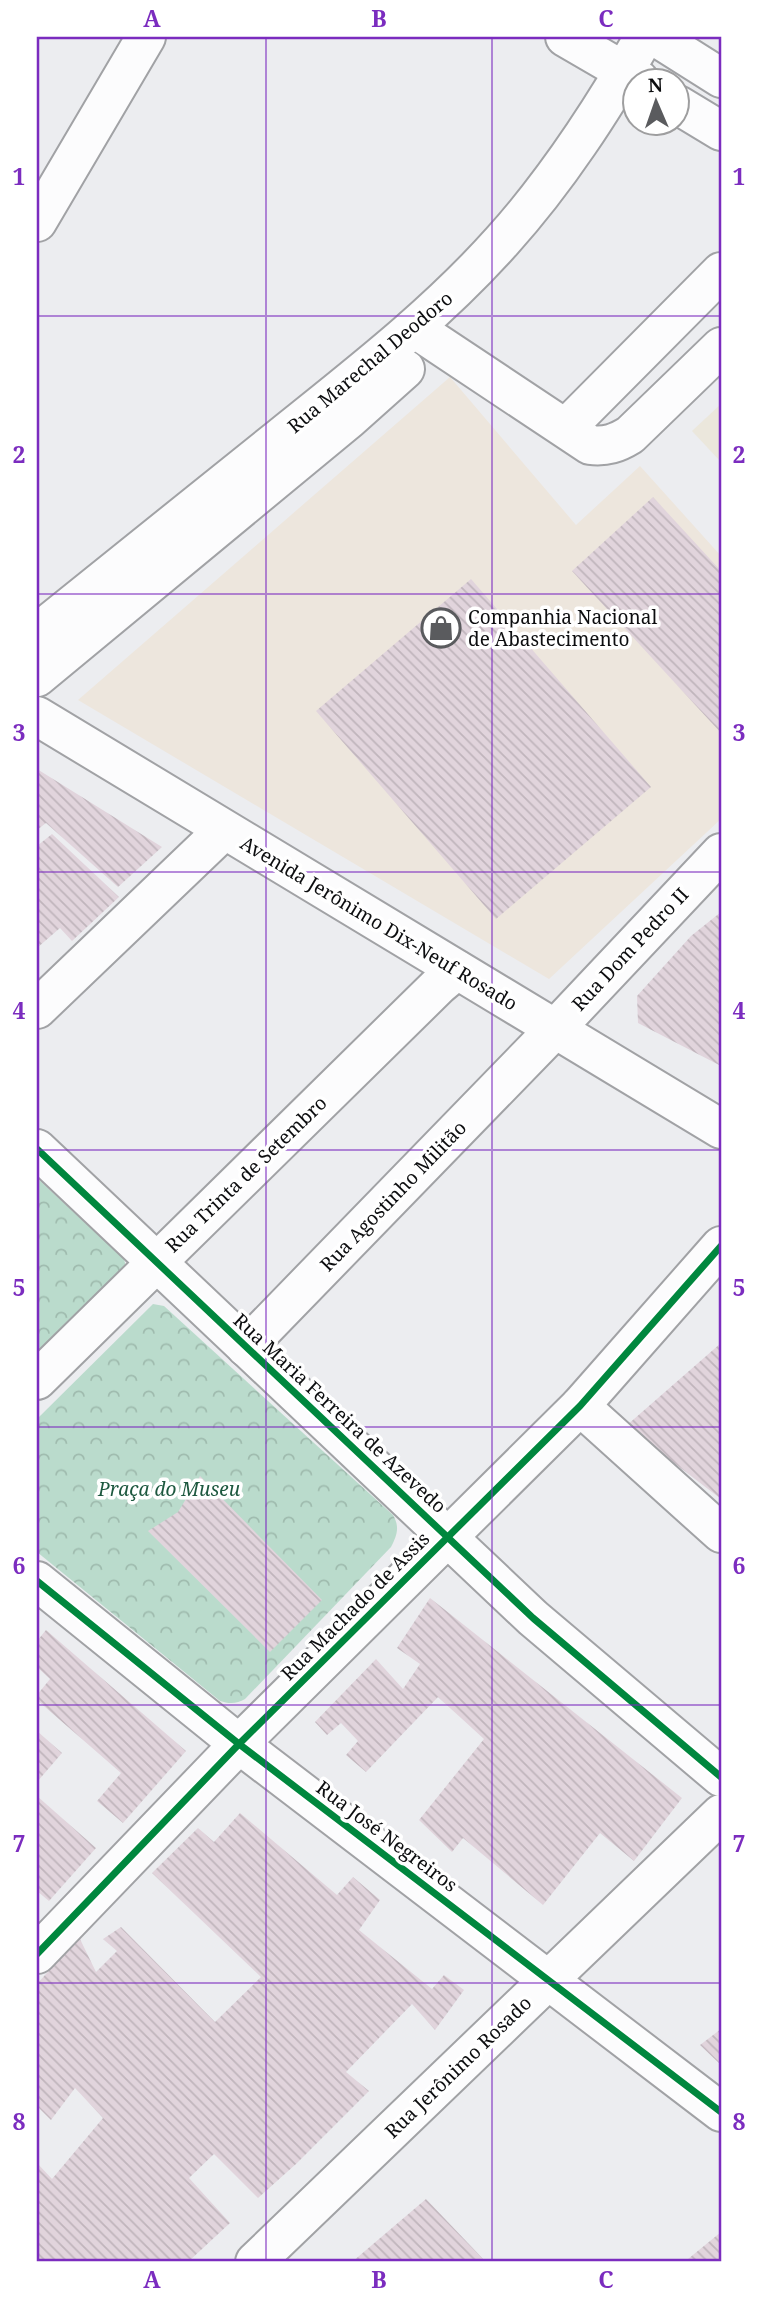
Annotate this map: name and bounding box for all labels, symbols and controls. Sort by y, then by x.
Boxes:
text: A [143,2,161,34]
text: B [371,2,387,34]
text: C [598,2,614,34]
north arrow [622,66,692,136]
text: N [647,72,663,98]
text: 1 [13,160,26,192]
text: 1 [733,160,746,192]
street label: Rua Marechal Deodoro [282,285,458,439]
text: 2 [13,438,26,470]
text: 2 [733,438,746,470]
place label: Companhia Nacional de Abastecimento [468,604,658,652]
shop icon: Companhia Nacional de Abastecimento [420,607,462,649]
text: 3 [13,716,26,748]
text: 3 [733,716,746,748]
street label: Avenida Jerônimo Dix-Neuf Rosado [236,830,522,1016]
street label: Rua Dom Pedro II [566,882,694,1016]
text: 4 [13,994,26,1026]
text: 4 [733,994,746,1026]
street label: Rua Trinta de Setembro [160,1090,332,1258]
street label: Rua Agostinho Militão [314,1115,472,1277]
text: 5 [13,1271,26,1303]
text: 5 [733,1271,746,1303]
street label: Rua Maria Ferreira de Azevedo [228,1307,452,1519]
park label: Praça do Museu [97,1476,241,1502]
street label: Rua Machado de Assis [275,1526,435,1686]
text: 6 [13,1549,26,1581]
text: 6 [733,1549,746,1581]
street label: Rua José Negreiros [311,1774,463,1898]
text: 7 [13,1827,26,1859]
text: 7 [733,1827,746,1859]
street label: Rua Jerônimo Rosado [379,1990,537,2144]
text: 8 [13,2105,26,2137]
text: 8 [733,2105,746,2137]
text: A [143,2263,161,2295]
text: B [371,2263,387,2295]
text: C [598,2263,614,2295]

